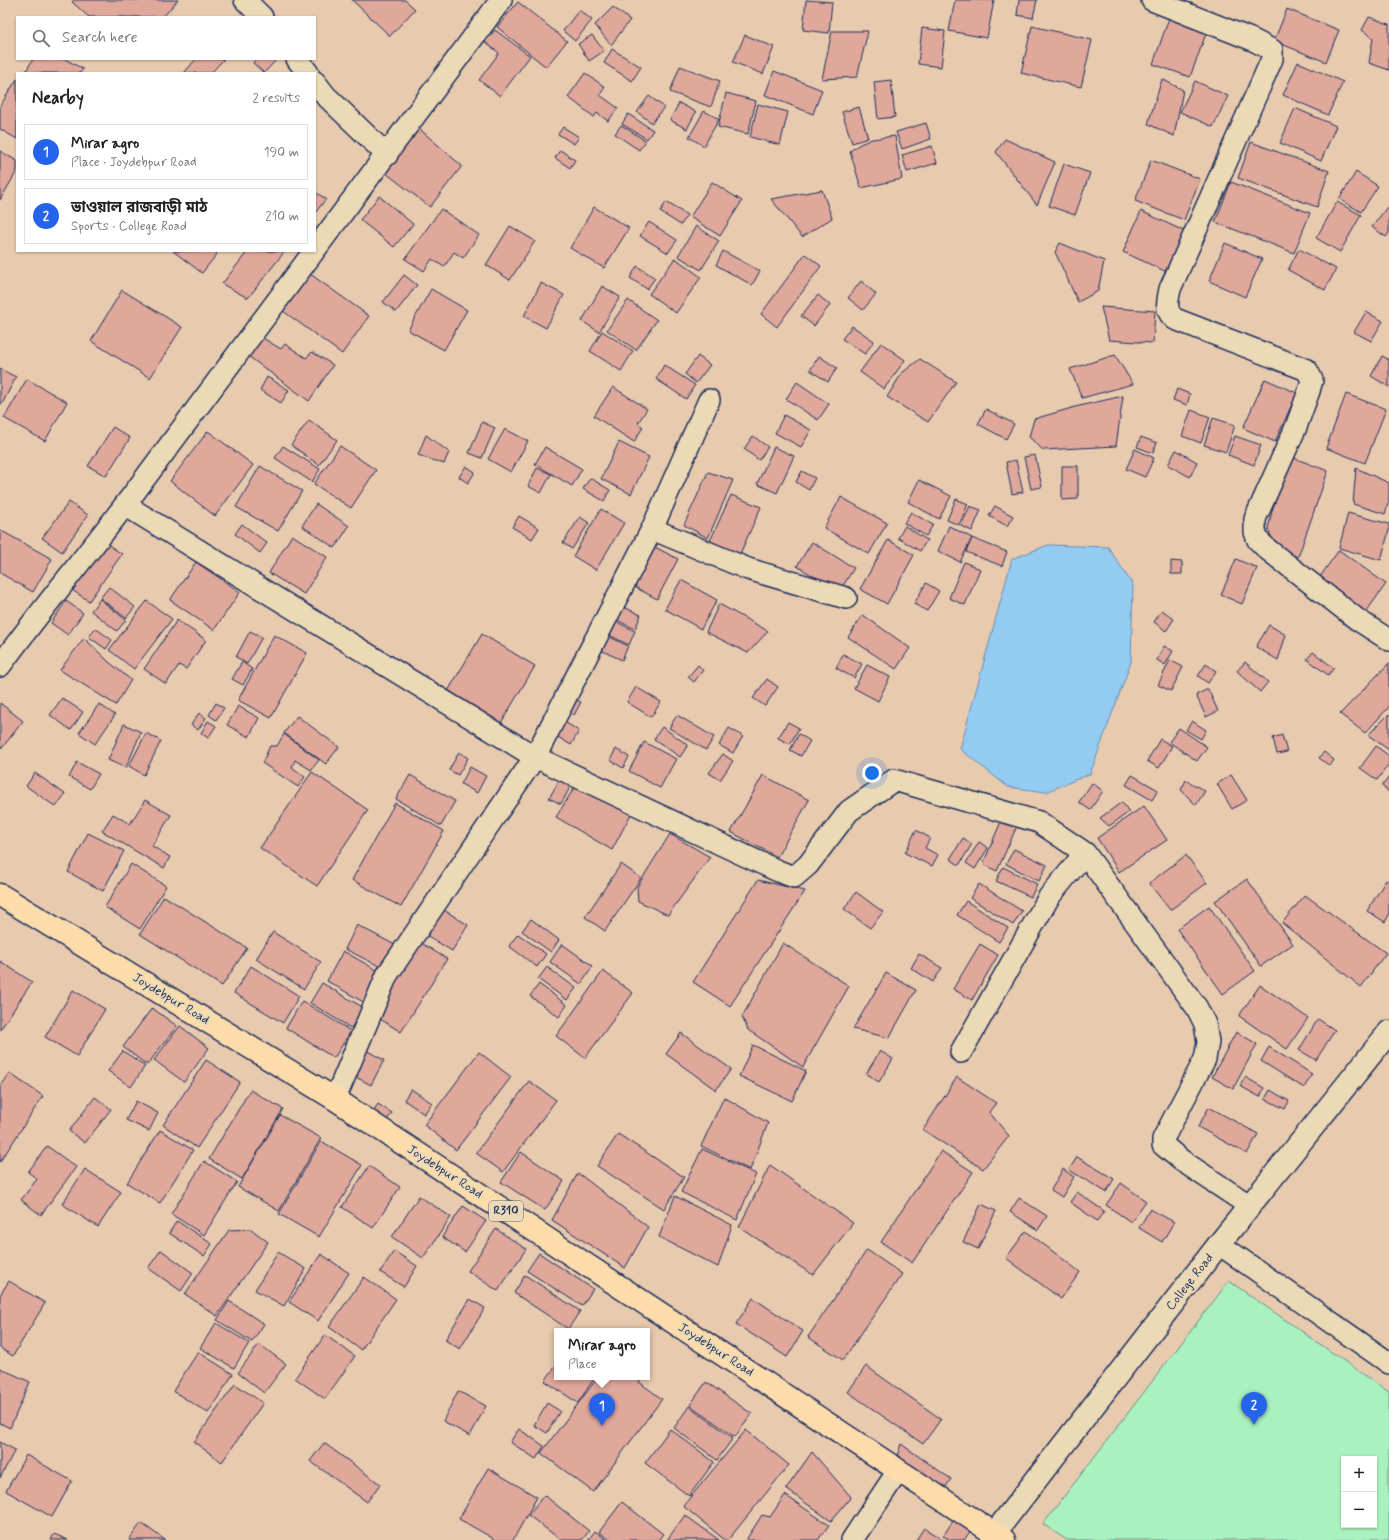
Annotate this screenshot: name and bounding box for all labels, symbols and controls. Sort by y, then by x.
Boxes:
search box [16,16,316,60]
icon: search [30,27,52,49]
text: Search here [62,28,138,48]
text: Nearby [32,87,84,109]
text: 2 results [253,90,300,107]
text: Mirar agro [71,134,139,154]
text: 1 [43,144,49,161]
text: 190 m [264,144,299,161]
text: Place · Joydebpur Road [71,154,197,171]
text: ভাওয়াল রাজবাড়ী মাঠ [71,198,207,218]
text: 2 [43,208,49,225]
text: 210 m [265,208,299,225]
text: Sports · College Road [71,218,187,235]
your location [862,763,882,783]
street label: Joydebpur Road [129,969,213,1029]
street label: Joydebpur Road [404,1141,486,1203]
road number: R310 [489,1201,523,1221]
street label: College Road [1162,1250,1218,1314]
street label: Joydebpur Road [675,1319,757,1381]
popup [554,1328,650,1380]
text: Mirar agro [568,1336,636,1356]
text: Place [568,1356,597,1373]
pin: 2 [1241,1392,1267,1425]
pin: 1 [589,1393,615,1426]
map controls [1341,1456,1377,1528]
button: + [1341,1456,1377,1492]
button: − [1341,1492,1377,1528]

